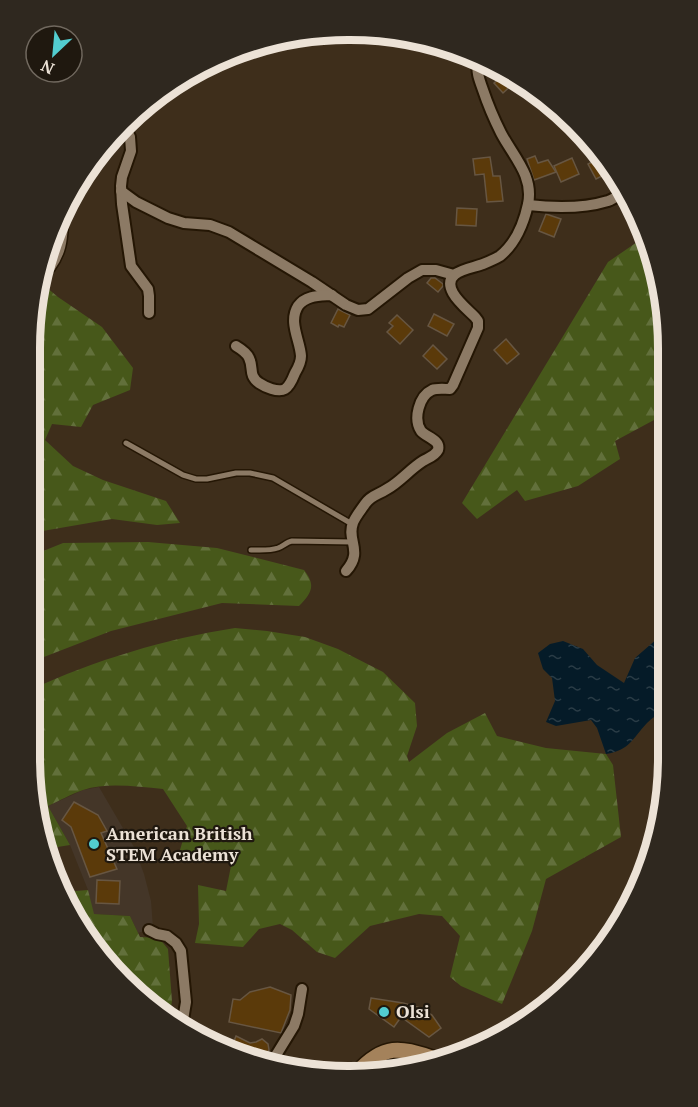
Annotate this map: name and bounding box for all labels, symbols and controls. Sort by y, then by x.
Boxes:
north arrow [24,24,84,84]
text: N [37,55,58,80]
place label: American British STEM Academy [106,821,253,866]
marker: American British STEM Academy [87,837,101,851]
place label: Olsi [396,999,430,1023]
marker: Olsi [377,1005,391,1019]

